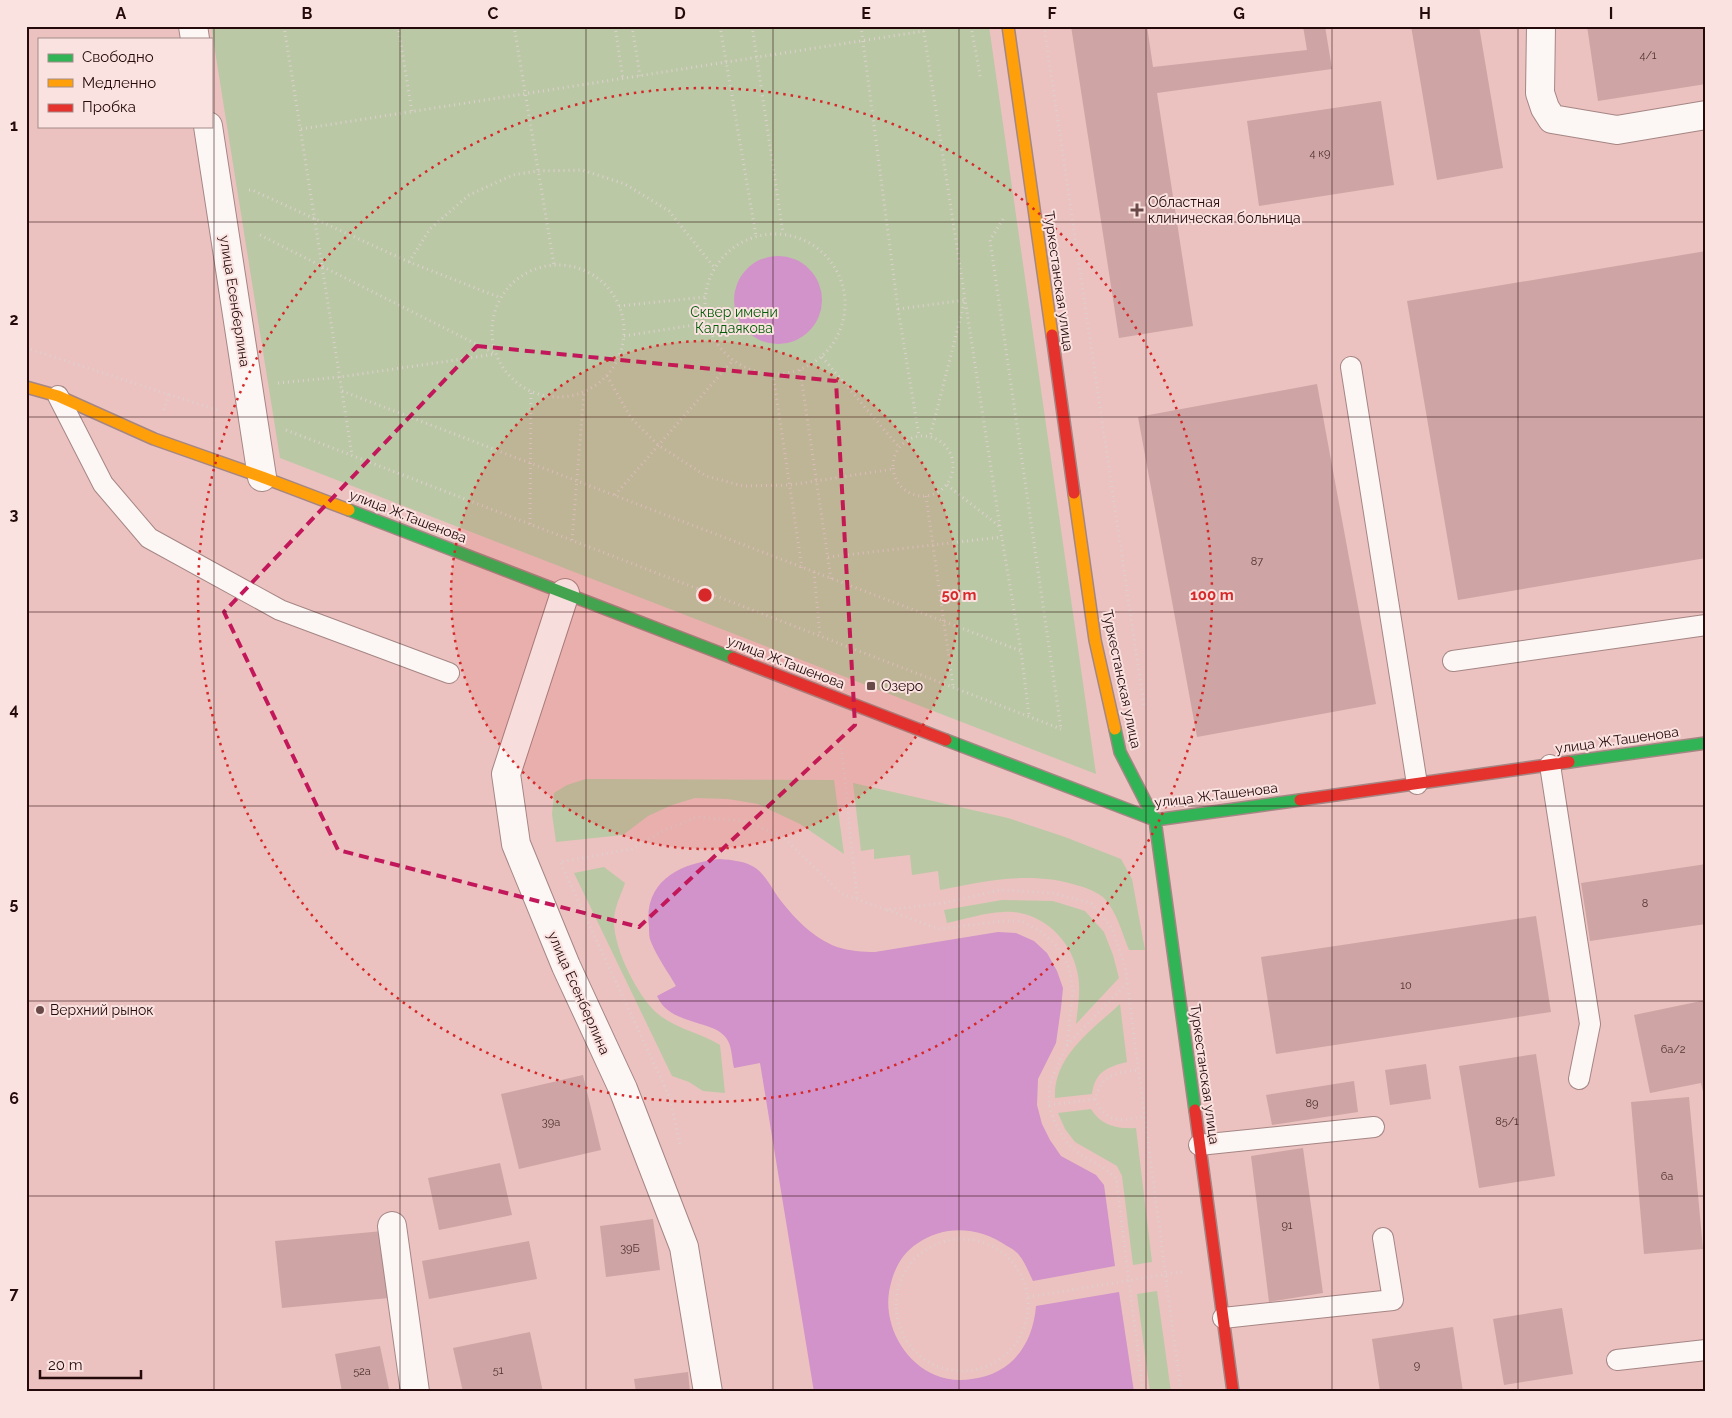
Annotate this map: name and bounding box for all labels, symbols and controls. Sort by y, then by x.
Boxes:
text: A [116,4,127,23]
text: B [302,4,313,23]
text: C [488,4,499,23]
text: D [674,4,686,23]
text: E [861,4,871,23]
text: F [1047,4,1057,23]
text: G [1233,4,1245,23]
text: H [1419,4,1431,23]
text: I [1609,4,1613,23]
legend [38,38,212,128]
text: Свободно [82,48,154,66]
house number: 4/1 [1639,49,1657,62]
text: Медленно [82,74,156,92]
text: Пробка [82,98,136,116]
text: 1 [10,116,18,135]
house number: 4 к9 [1310,147,1330,160]
place label: Областная клиническая больница [1148,194,1301,226]
marker: Областная клиническая больница [1130,203,1144,217]
street label: Туркестанская улица [1041,210,1077,352]
street label: улица Есенберлина [217,234,253,368]
park label: Сквер имени Калдаякова [690,304,778,336]
text: 2 [9,310,19,329]
street label: улица Ж.Ташенова [347,486,469,546]
text: 3 [10,505,19,524]
house number: 87 [1251,555,1263,568]
centre of rings [696,586,714,604]
text: 50 m [941,586,977,604]
text: 100 m [1190,586,1234,604]
street label: Туркестанская улица [1099,608,1145,750]
street label: улица Ж.Ташенова [725,632,847,692]
place label: Озеро [881,678,923,694]
marker: Озеро [865,680,877,692]
text: 4 [9,700,19,719]
street label: улица Ж.Ташенова [1554,723,1680,757]
street label: улица Ж.Ташенова [1153,779,1279,811]
text: 5 [10,894,19,913]
house number: 8 [1642,897,1648,910]
street label: улица Есенберлина [545,929,613,1057]
house number: 10 [1400,979,1412,992]
place label: Верхний рынок [50,1002,154,1018]
street label: Туркестанская улица [1187,1003,1223,1145]
marker: Верхний рынок [34,1004,46,1016]
house number: 6а/2 [1661,1043,1686,1056]
text: 6 [9,1089,19,1108]
house number: 89 [1306,1097,1318,1110]
house number: 85/1 [1495,1115,1519,1128]
house number: 39а [542,1116,560,1129]
house number: 6а [1661,1170,1673,1183]
house number: 91 [1281,1219,1293,1232]
house number: 39Б [620,1242,640,1255]
text: 7 [10,1284,19,1303]
scale bar [40,1348,141,1380]
text: 20 m [48,1356,83,1374]
house number: 9 [1414,1359,1420,1372]
house number: 51 [493,1364,504,1377]
house number: 52а [353,1365,371,1378]

